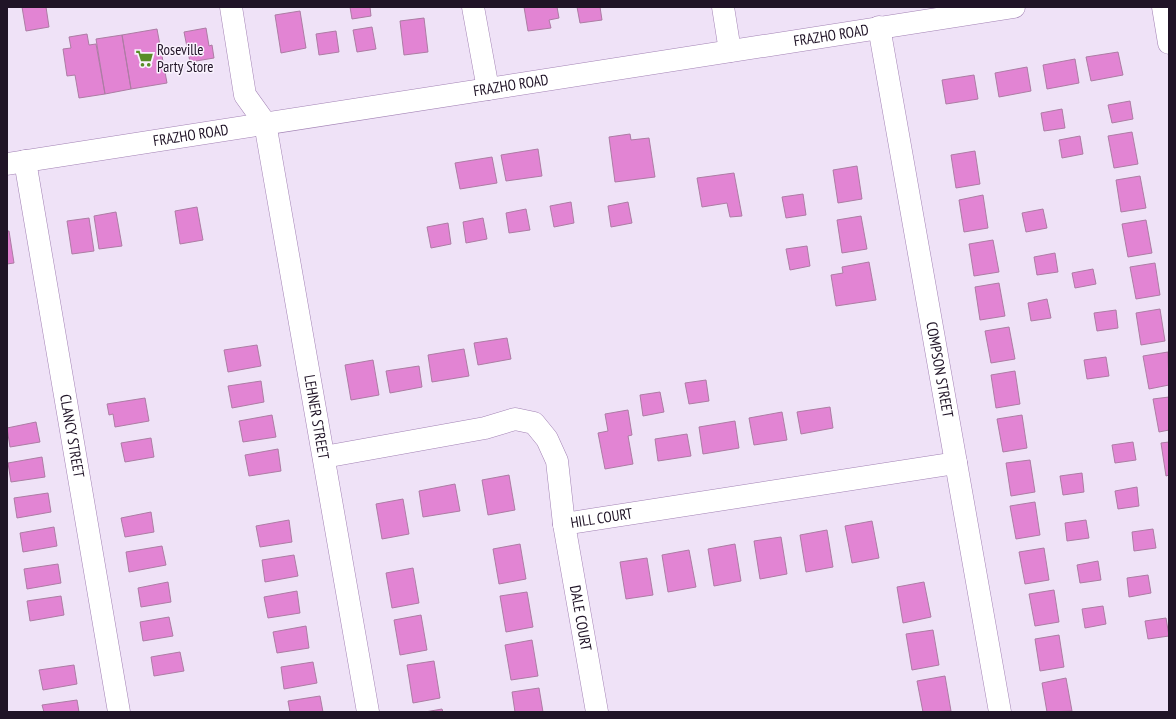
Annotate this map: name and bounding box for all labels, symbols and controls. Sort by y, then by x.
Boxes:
street label: FRAZHO ROAD [792,20,870,50]
place label: Roseville Party Store [157,40,213,76]
supermarket icon: Roseville Party Store [134,49,154,69]
street label: FRAZHO ROAD [472,70,550,100]
street label: FRAZHO ROAD [152,120,230,150]
street label: COMPSON STREET [922,320,958,419]
street label: LEHNER STREET [300,373,334,461]
street label: CLANCY STREET [56,393,89,479]
street label: HILL COURT [569,503,634,532]
street label: DALE COURT [566,584,596,653]

